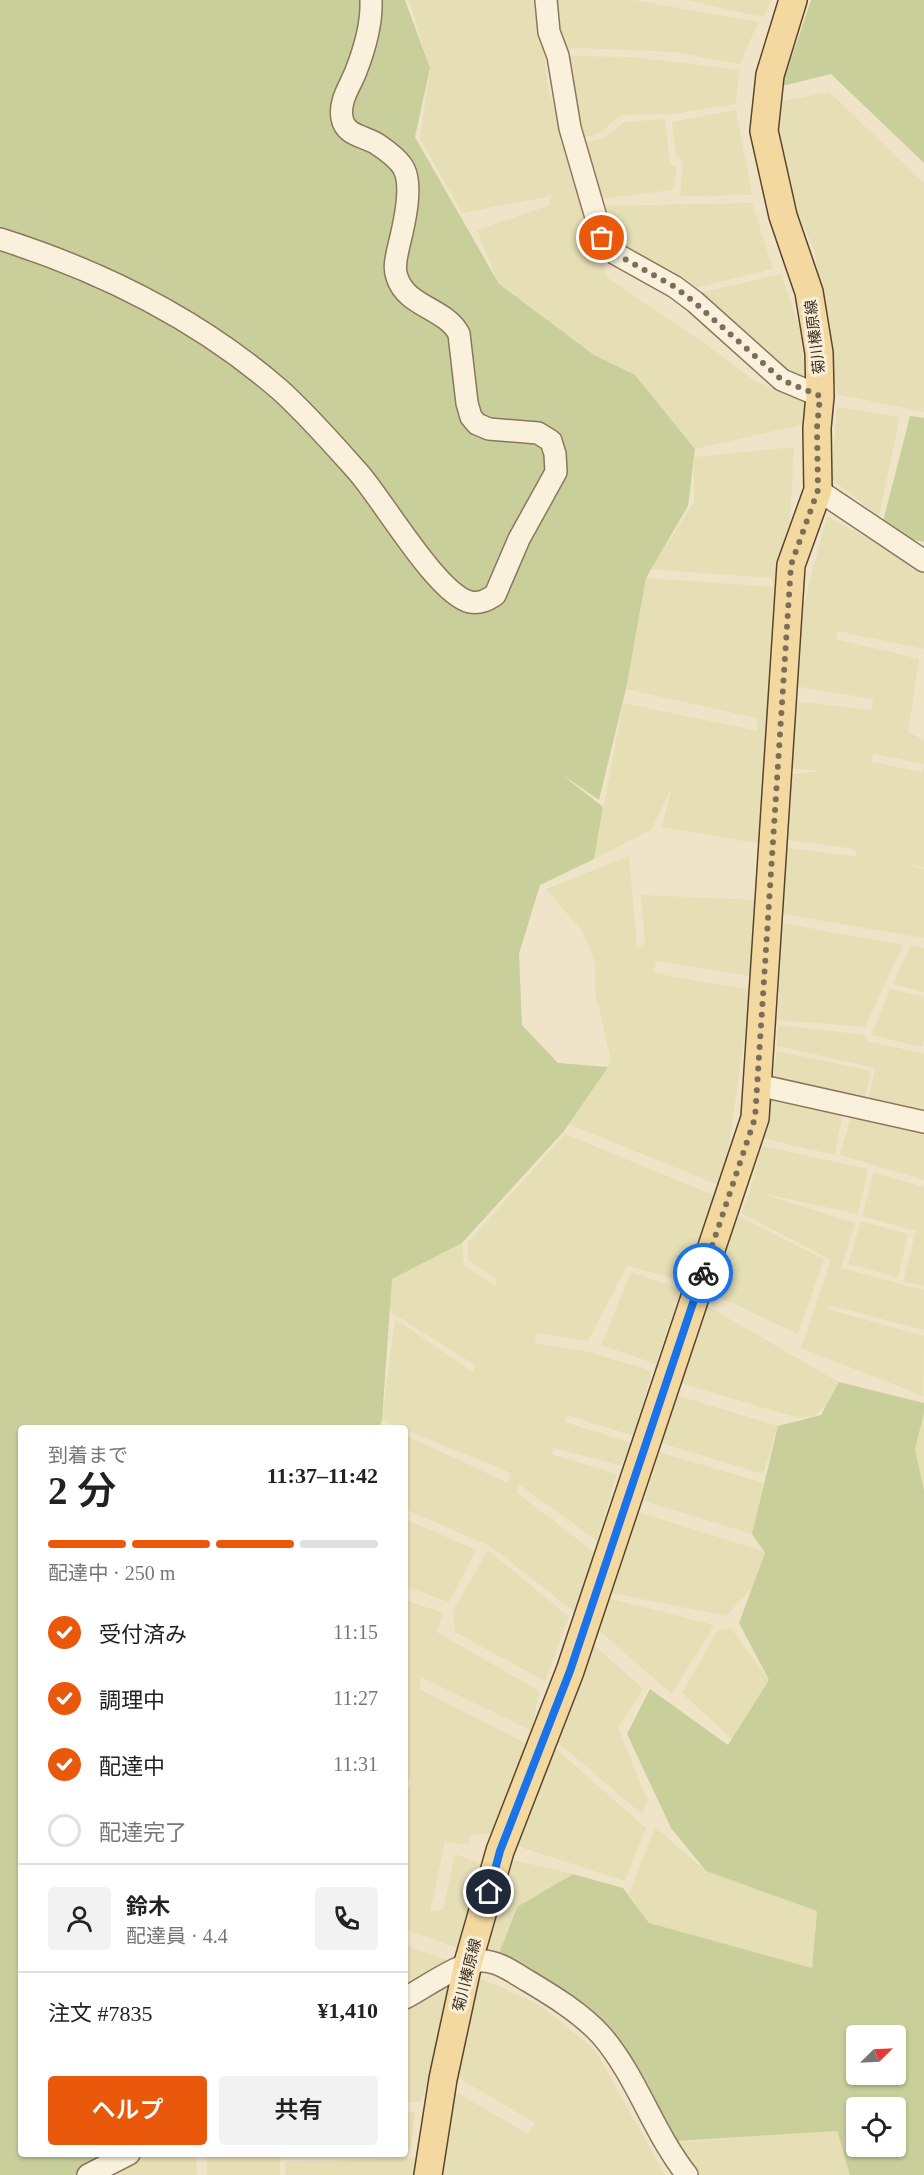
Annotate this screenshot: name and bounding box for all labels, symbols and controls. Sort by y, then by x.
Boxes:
pin [576,212,627,263]
icon: bag [585,221,618,254]
street label: 菊川榛原線 [802,299,828,375]
courier [673,1243,733,1303]
icon: bike [687,1257,720,1290]
text: 到着まで [48,1444,128,1466]
text: 11:37–11:42 [267,1463,378,1488]
text: 2 分 [48,1469,116,1512]
text: 配達中 · 250 m [48,1562,175,1584]
icon: check [48,1616,81,1649]
text: 11:15 [333,1621,378,1643]
text: 受付済み [99,1622,187,1647]
icon: check [48,1682,81,1715]
text: 11:27 [333,1687,378,1709]
text: 調理中 [99,1688,165,1713]
icon: check [48,1748,81,1781]
text: 11:31 [333,1753,378,1775]
text: 配達中 [99,1754,165,1779]
text: 配達完了 [99,1820,187,1845]
pin [463,1866,514,1917]
icon: home [472,1875,505,1908]
button: person [48,1887,111,1950]
button: phone [315,1887,378,1950]
text: 鈴木 [126,1894,170,1919]
text: 配達員 · 4.4 [126,1925,228,1947]
street label: 菊川榛原線 [450,1937,484,2013]
text: ¥1,410 [318,1998,378,2023]
text: 注文 #7835 [48,2001,153,2026]
north arrow [846,2025,906,2085]
map controls [846,2025,906,2157]
button: ヘルプ [48,2076,207,2145]
button: 共有 [219,2076,378,2145]
button: locate [846,2097,906,2157]

